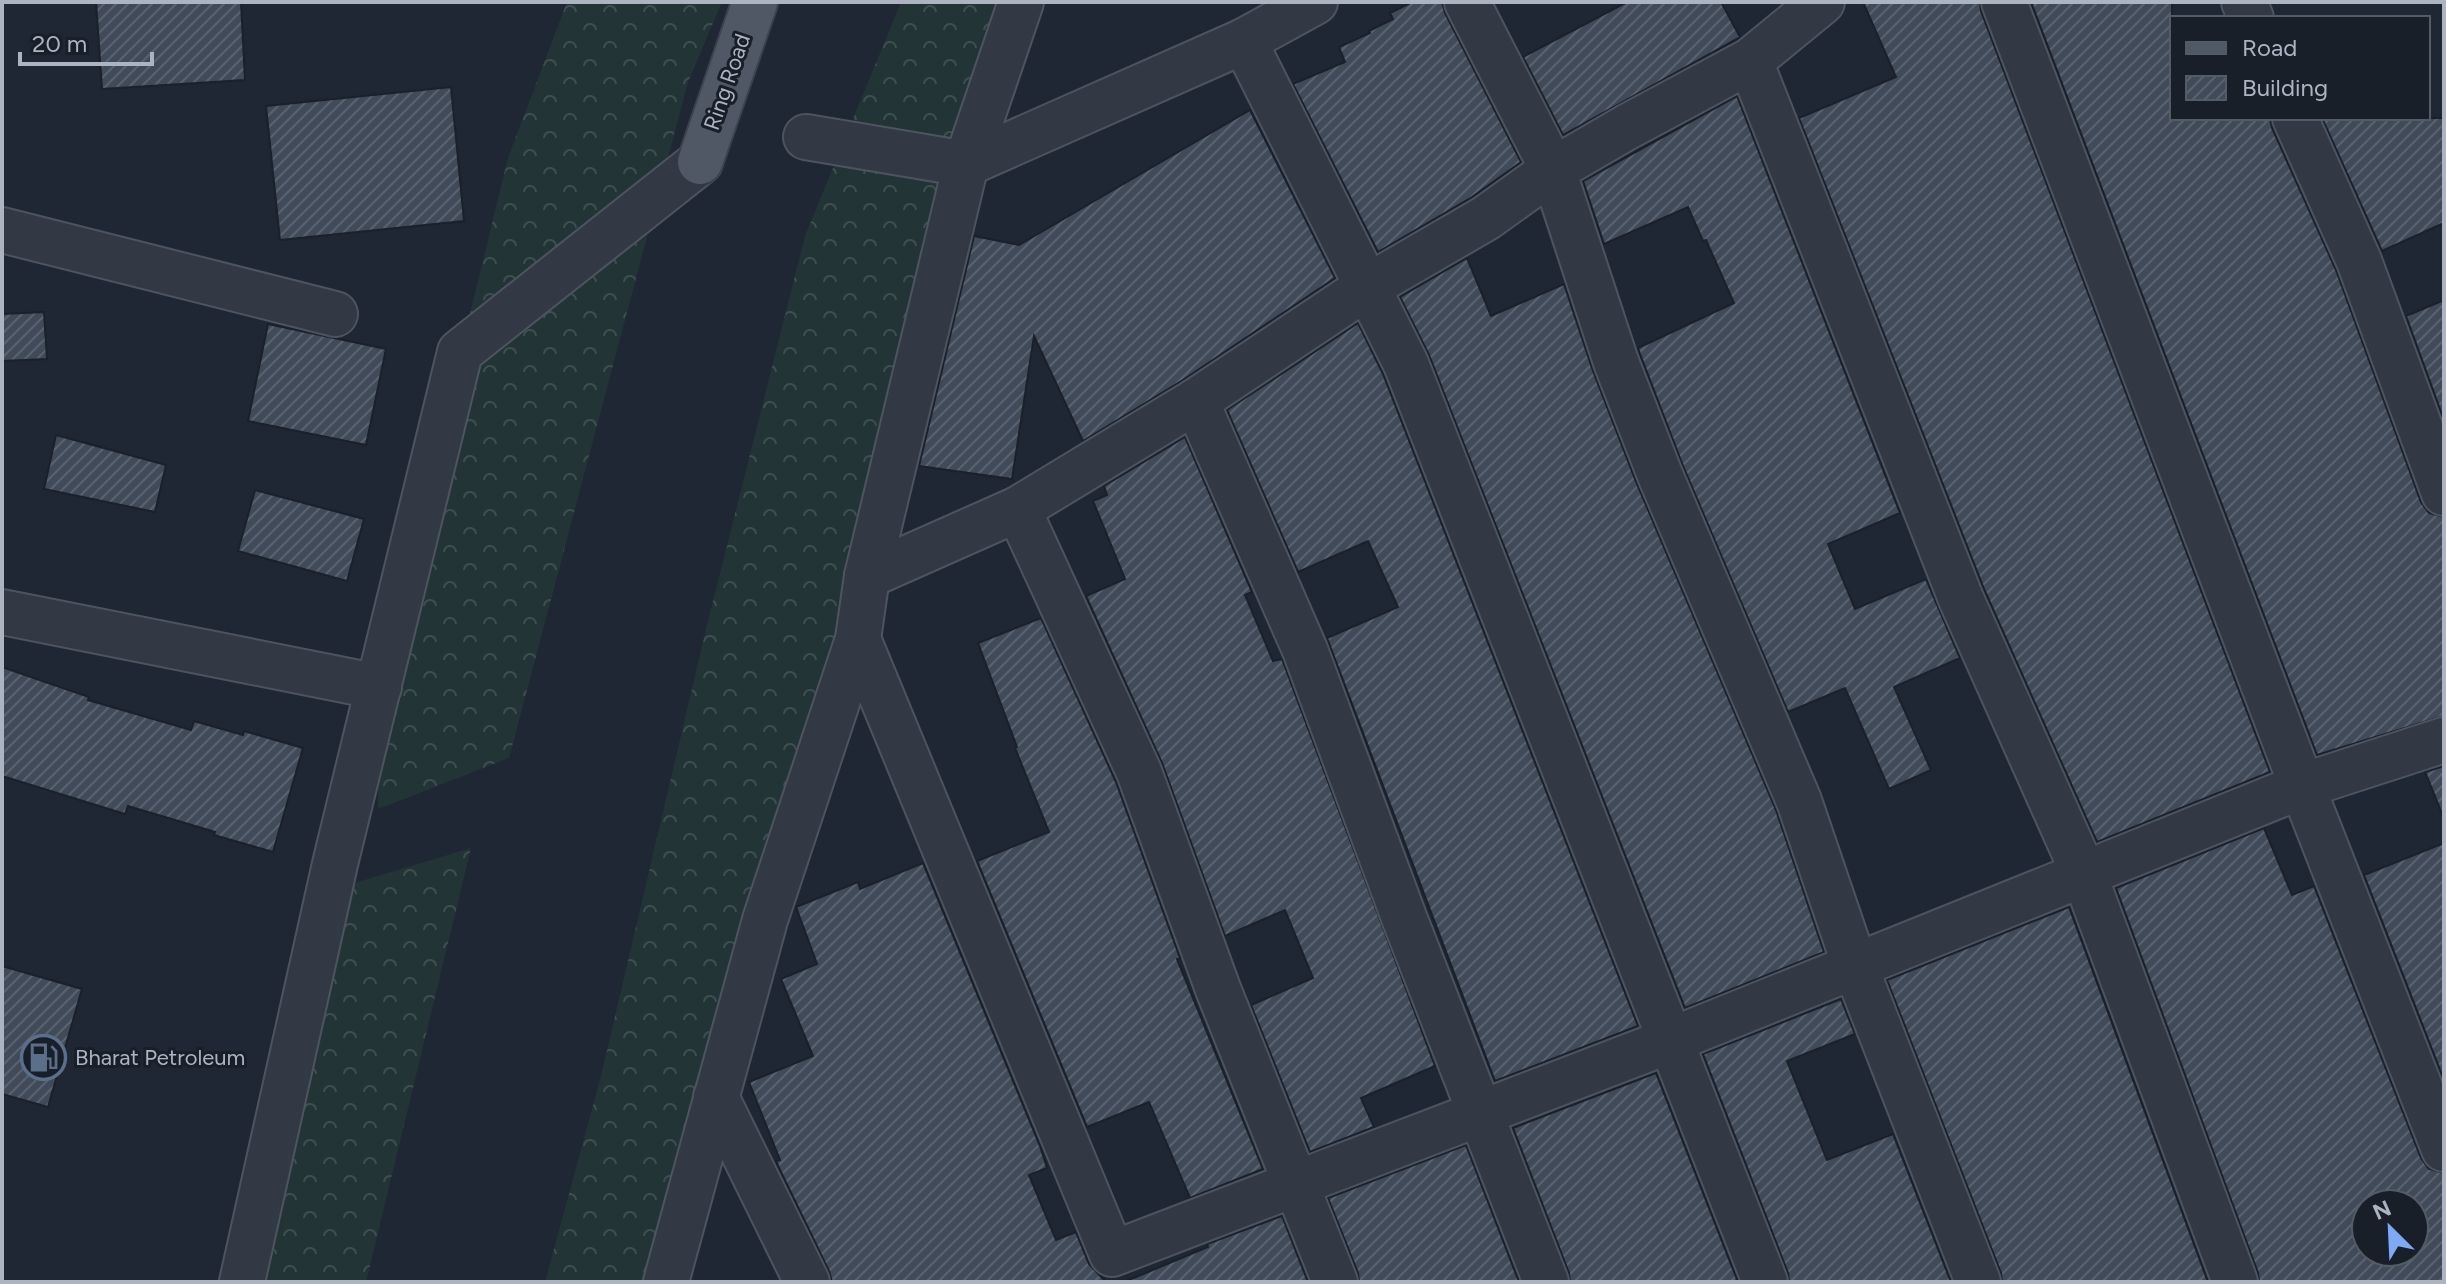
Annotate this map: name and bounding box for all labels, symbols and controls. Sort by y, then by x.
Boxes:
scale bar [20,16,152,66]
legend [2170,16,2430,120]
text: 20 m [32,29,87,58]
street label: Ring Road [698,30,756,134]
text: Road [2242,33,2297,62]
text: Building [2242,73,2328,102]
fuel station icon: Bharat Petroleum [20,1033,68,1081]
place label: Bharat Petroleum [75,1044,245,1071]
north arrow [2350,1188,2430,1268]
text: N [2369,1194,2395,1226]

